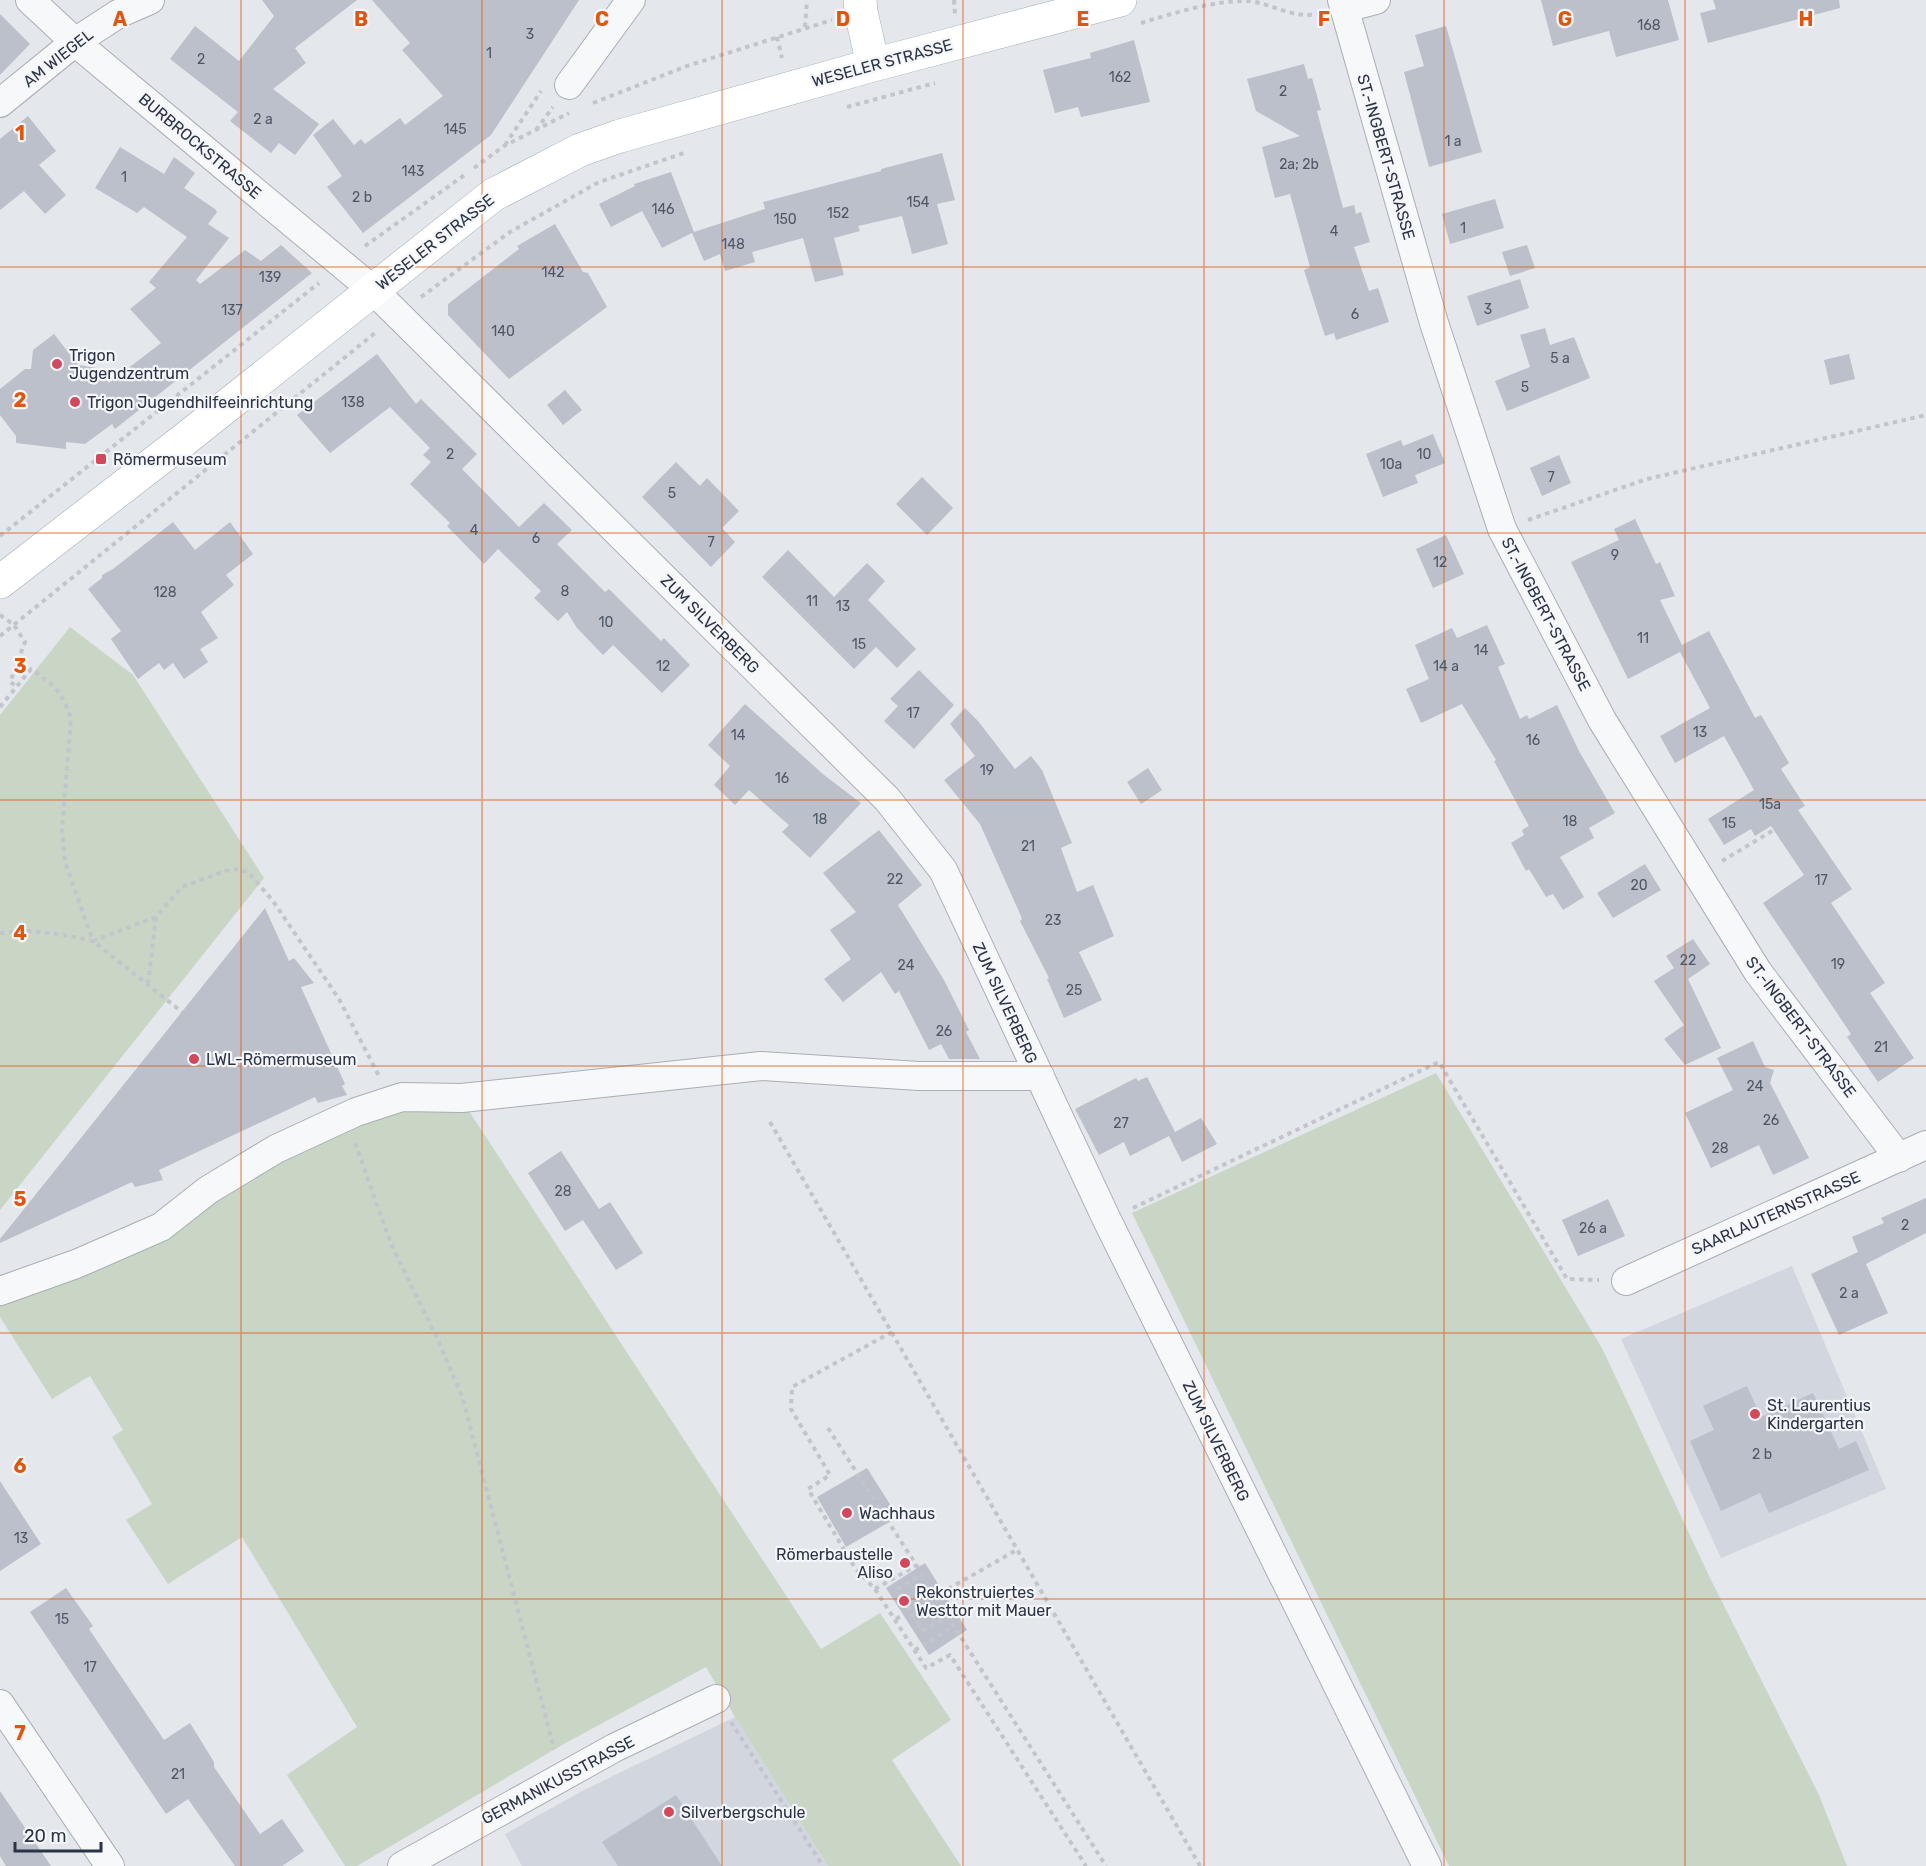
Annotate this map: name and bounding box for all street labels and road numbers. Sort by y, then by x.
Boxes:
street label: AM WIEGEL [19,25,97,91]
street label: WESELER STRASSE [810,35,954,91]
street label: ST.-INGBERT-STRASSE [1353,72,1419,242]
street label: BURBROCKSTRASSE [135,89,265,203]
street label: WESELER STRASSE [372,190,498,294]
street label: ST.-INGBERT-STRASSE [1497,534,1595,694]
street label: ZUM SILVERBERG [657,571,763,677]
street label: ZUM SILVERBERG [969,939,1041,1067]
street label: ST.-INGBERT-STRASSE [1742,953,1860,1101]
street label: SAARLAUTERNSTRASSE [1689,1167,1863,1259]
street label: ZUM SILVERBERG [1179,1378,1253,1504]
street label: GERMANIKUSSTRASSE [478,1732,638,1828]

